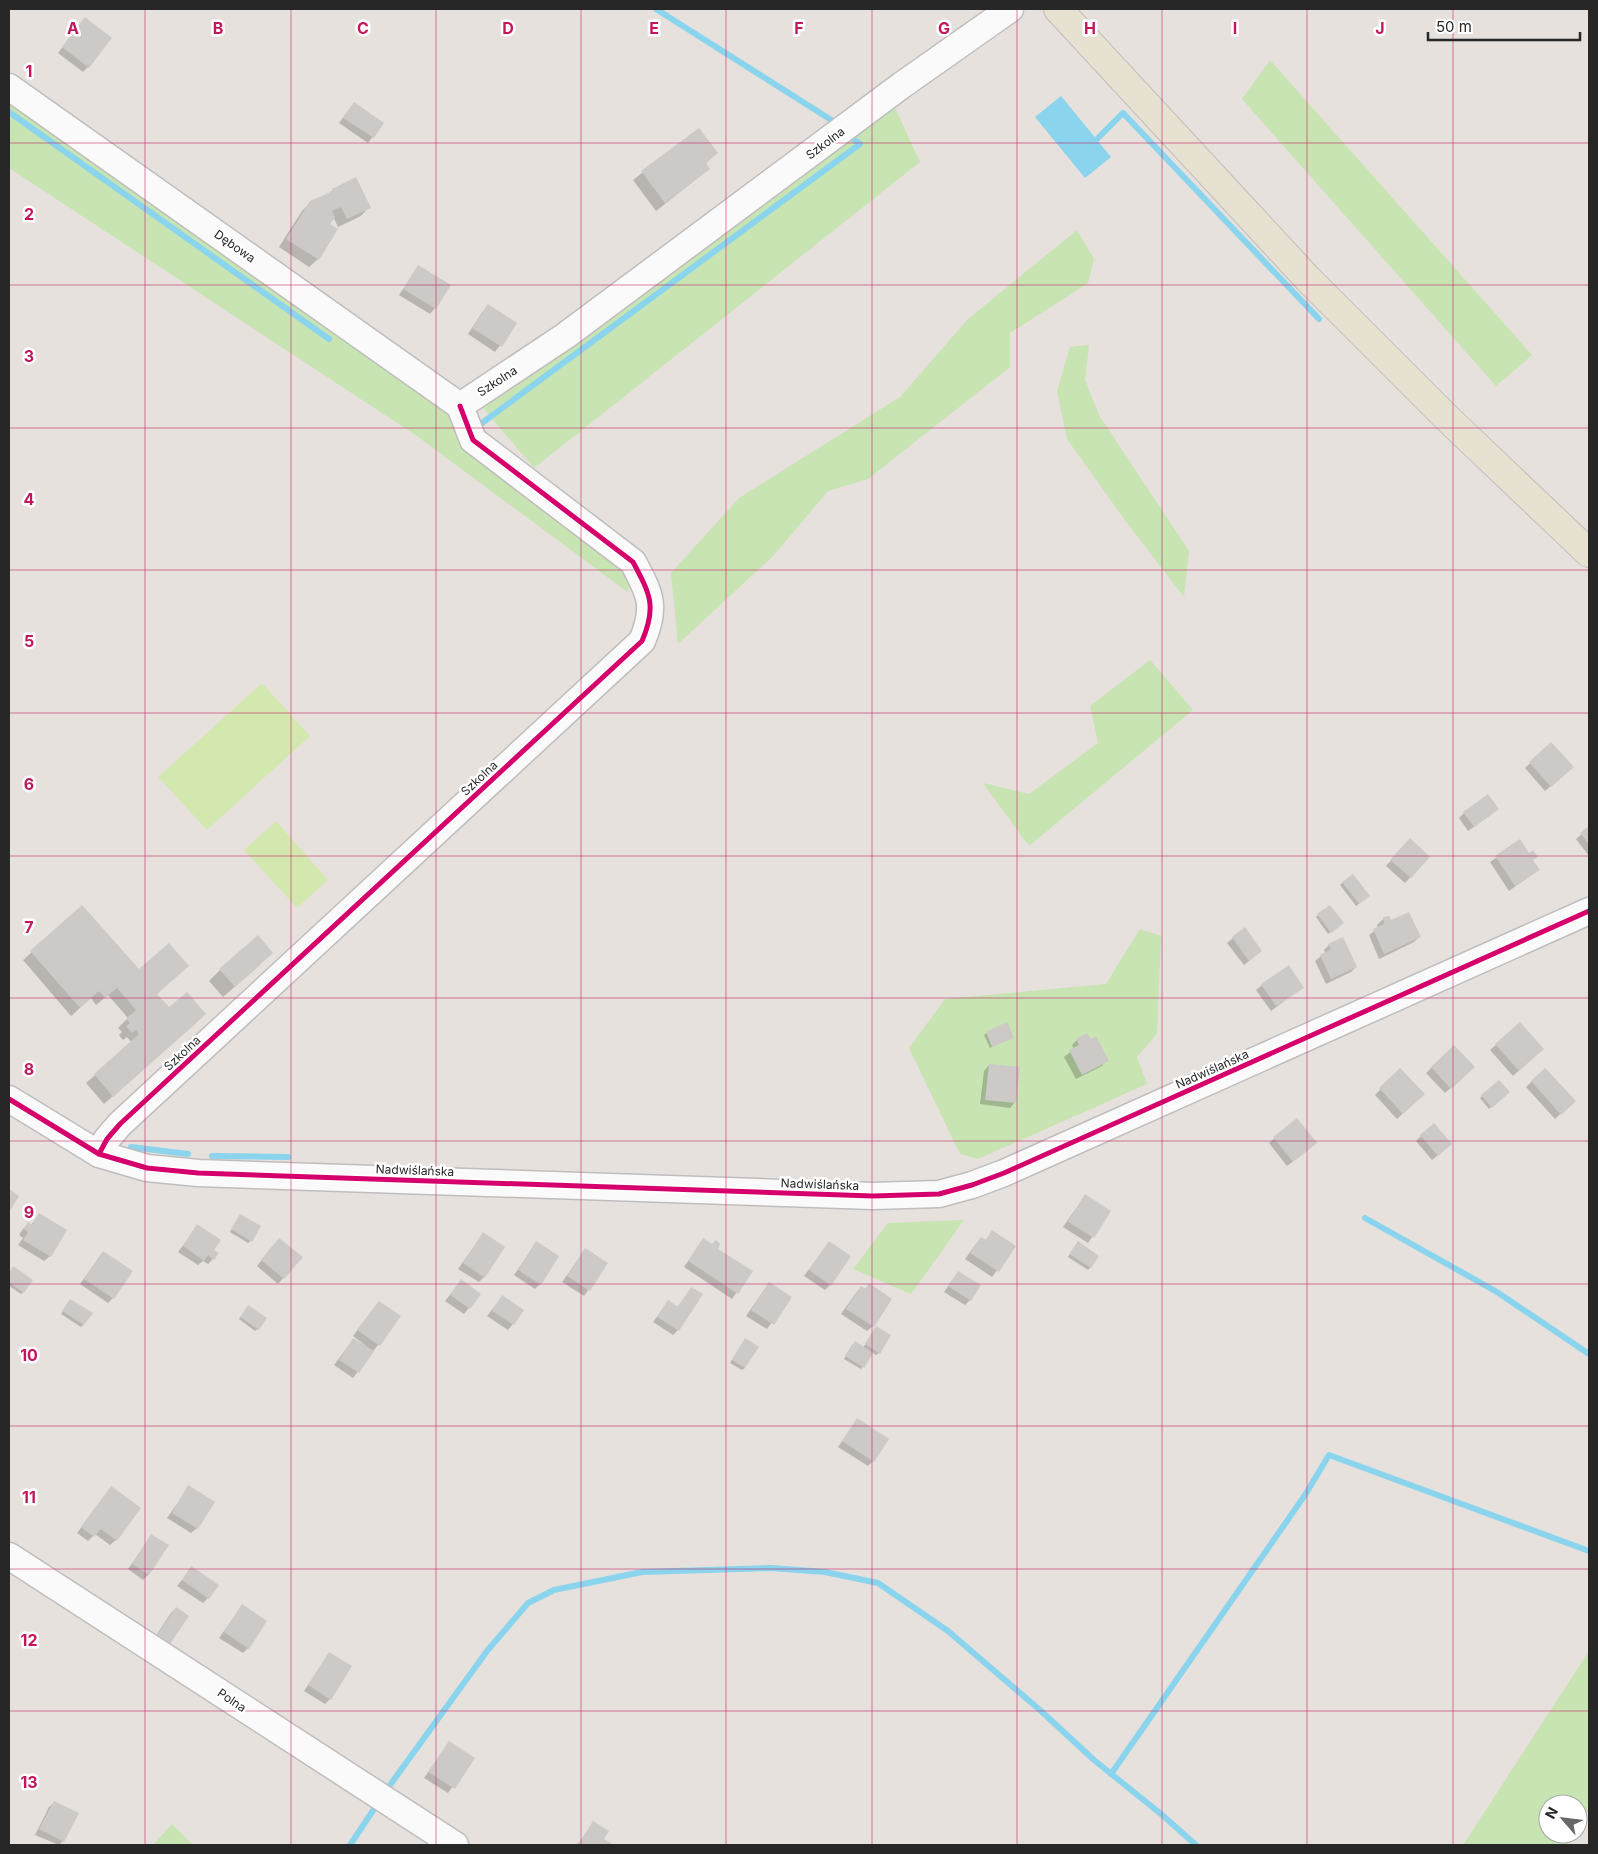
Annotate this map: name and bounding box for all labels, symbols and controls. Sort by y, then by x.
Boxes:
scale bar [1428,10,1580,42]
text: 50 m [1436,17,1472,36]
text: A [67,18,79,38]
text: B [213,18,223,38]
text: C [357,18,369,38]
text: D [502,18,514,38]
text: E [649,18,659,38]
text: F [794,18,804,38]
text: G [938,18,950,38]
text: H [1084,18,1096,38]
text: I [1233,18,1237,38]
text: J [1375,18,1385,38]
text: 1 [26,61,32,81]
street label: Szkolna [803,124,847,162]
text: 2 [24,204,34,224]
street label: Dębowa [212,227,258,265]
text: 3 [24,346,34,366]
street label: Szkolna [474,363,520,399]
text: 4 [24,489,35,509]
text: 5 [24,631,34,651]
street label: Szkolna [458,757,500,799]
text: 6 [24,774,34,794]
text: 7 [24,917,34,937]
street label: Szkolna [161,1032,203,1074]
street label: Nadwiślańska [1173,1046,1251,1092]
text: 8 [24,1059,34,1079]
street label: Nadwiślańska [375,1161,455,1179]
street label: Nadwiślańska [780,1175,860,1193]
text: 9 [24,1202,34,1222]
text: 10 [20,1345,38,1365]
text: 11 [22,1487,36,1507]
text: 12 [21,1630,37,1650]
street label: Polna [215,1685,249,1715]
text: 13 [20,1772,38,1792]
north arrow [1538,1794,1588,1844]
text: N [1541,1804,1561,1821]

